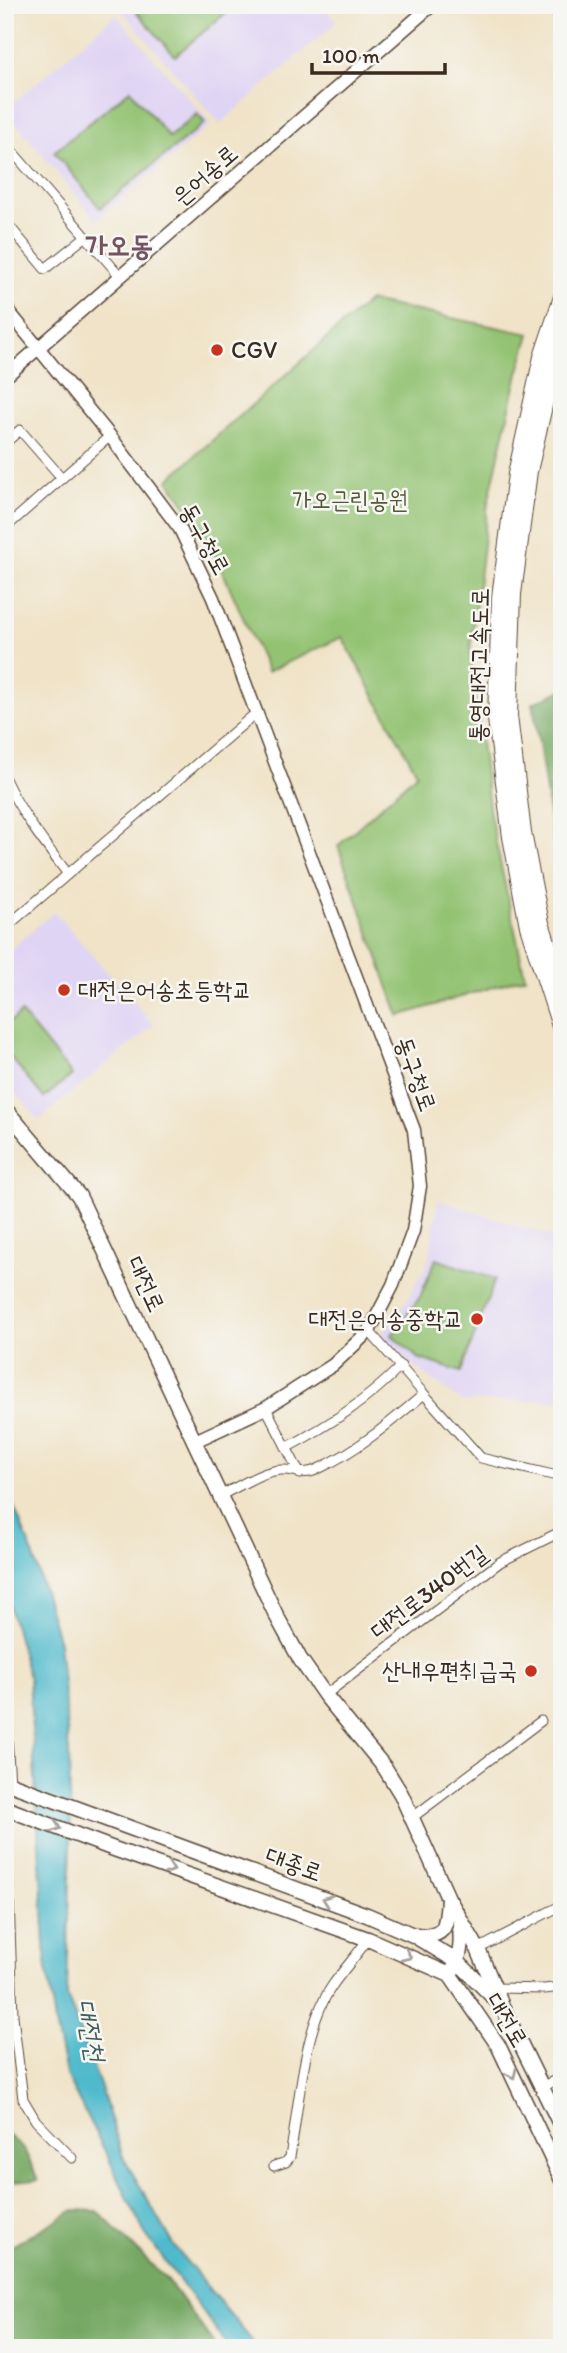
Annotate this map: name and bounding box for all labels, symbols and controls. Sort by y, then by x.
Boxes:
scale bar [312,32,444,76]
text: 100 m [322,43,380,68]
street label: 은어송로 [166,138,243,211]
district label: 가오동 [85,228,153,262]
place label: CGV [231,335,277,364]
marker: CGV [209,342,225,358]
park label: 가오근린공원 [292,485,408,514]
street label: 동구청로 [174,498,237,580]
street label: 통영대전고속도로 [463,587,494,742]
place label: 대전은어송초등학교 [78,975,252,1004]
marker: 대전은어송초등학교 [56,982,72,998]
street label: 동구청로 [390,1033,443,1115]
street label: 대전로 [121,1251,172,1316]
place label: 대전은어송중학교 [309,1304,463,1333]
marker: 대전은어송중학교 [469,1311,485,1327]
street label: 대전로340번길 [365,1538,493,1645]
place label: 산내우편취급국 [382,1656,517,1685]
marker: 산내우편취급국 [523,1663,539,1679]
one-way arrow [50,1819,62,1833]
street label: 대종로 [262,1840,326,1887]
one-way arrow [164,1861,176,1875]
one-way arrow [321,1894,333,1908]
one-way arrow [400,1948,412,1962]
street label: 대전로 [480,1987,535,2052]
water label: 대전천 [70,1996,113,2067]
one-way arrow [504,2067,518,2080]

